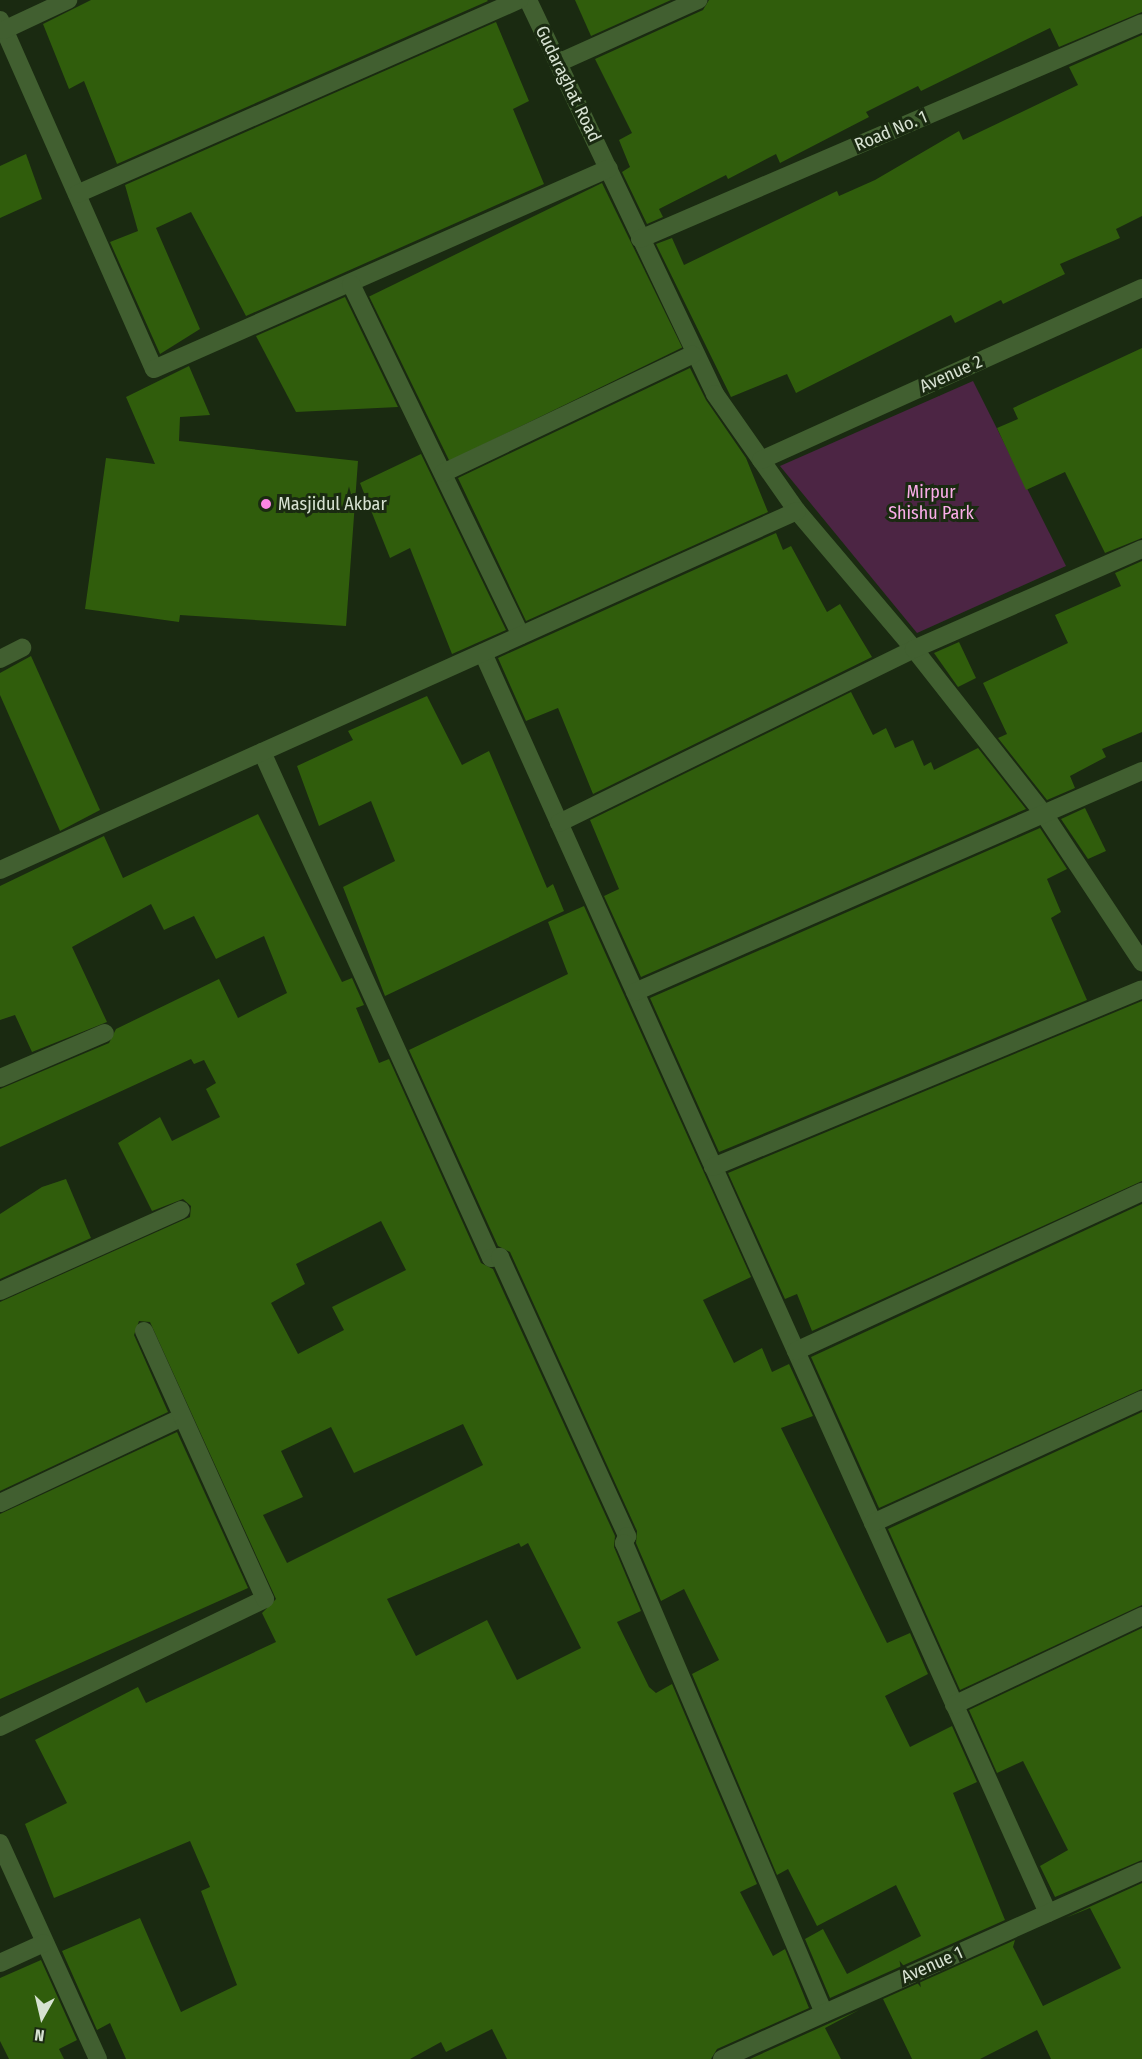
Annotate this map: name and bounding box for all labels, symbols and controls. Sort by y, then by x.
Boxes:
street label: Gudaraghat Road [531,22,605,146]
street label: Road No. 1 [851,106,931,156]
street label: Avenue 2 [916,351,986,397]
park label: Mirpur Shishu Park [888,482,974,524]
place label: Masjidul Akbar [278,493,387,515]
marker: Masjidul Akbar [259,497,273,511]
street label: Avenue 1 [898,1942,966,1988]
north arrow [12,1987,72,2047]
text: N [33,2025,45,2045]

